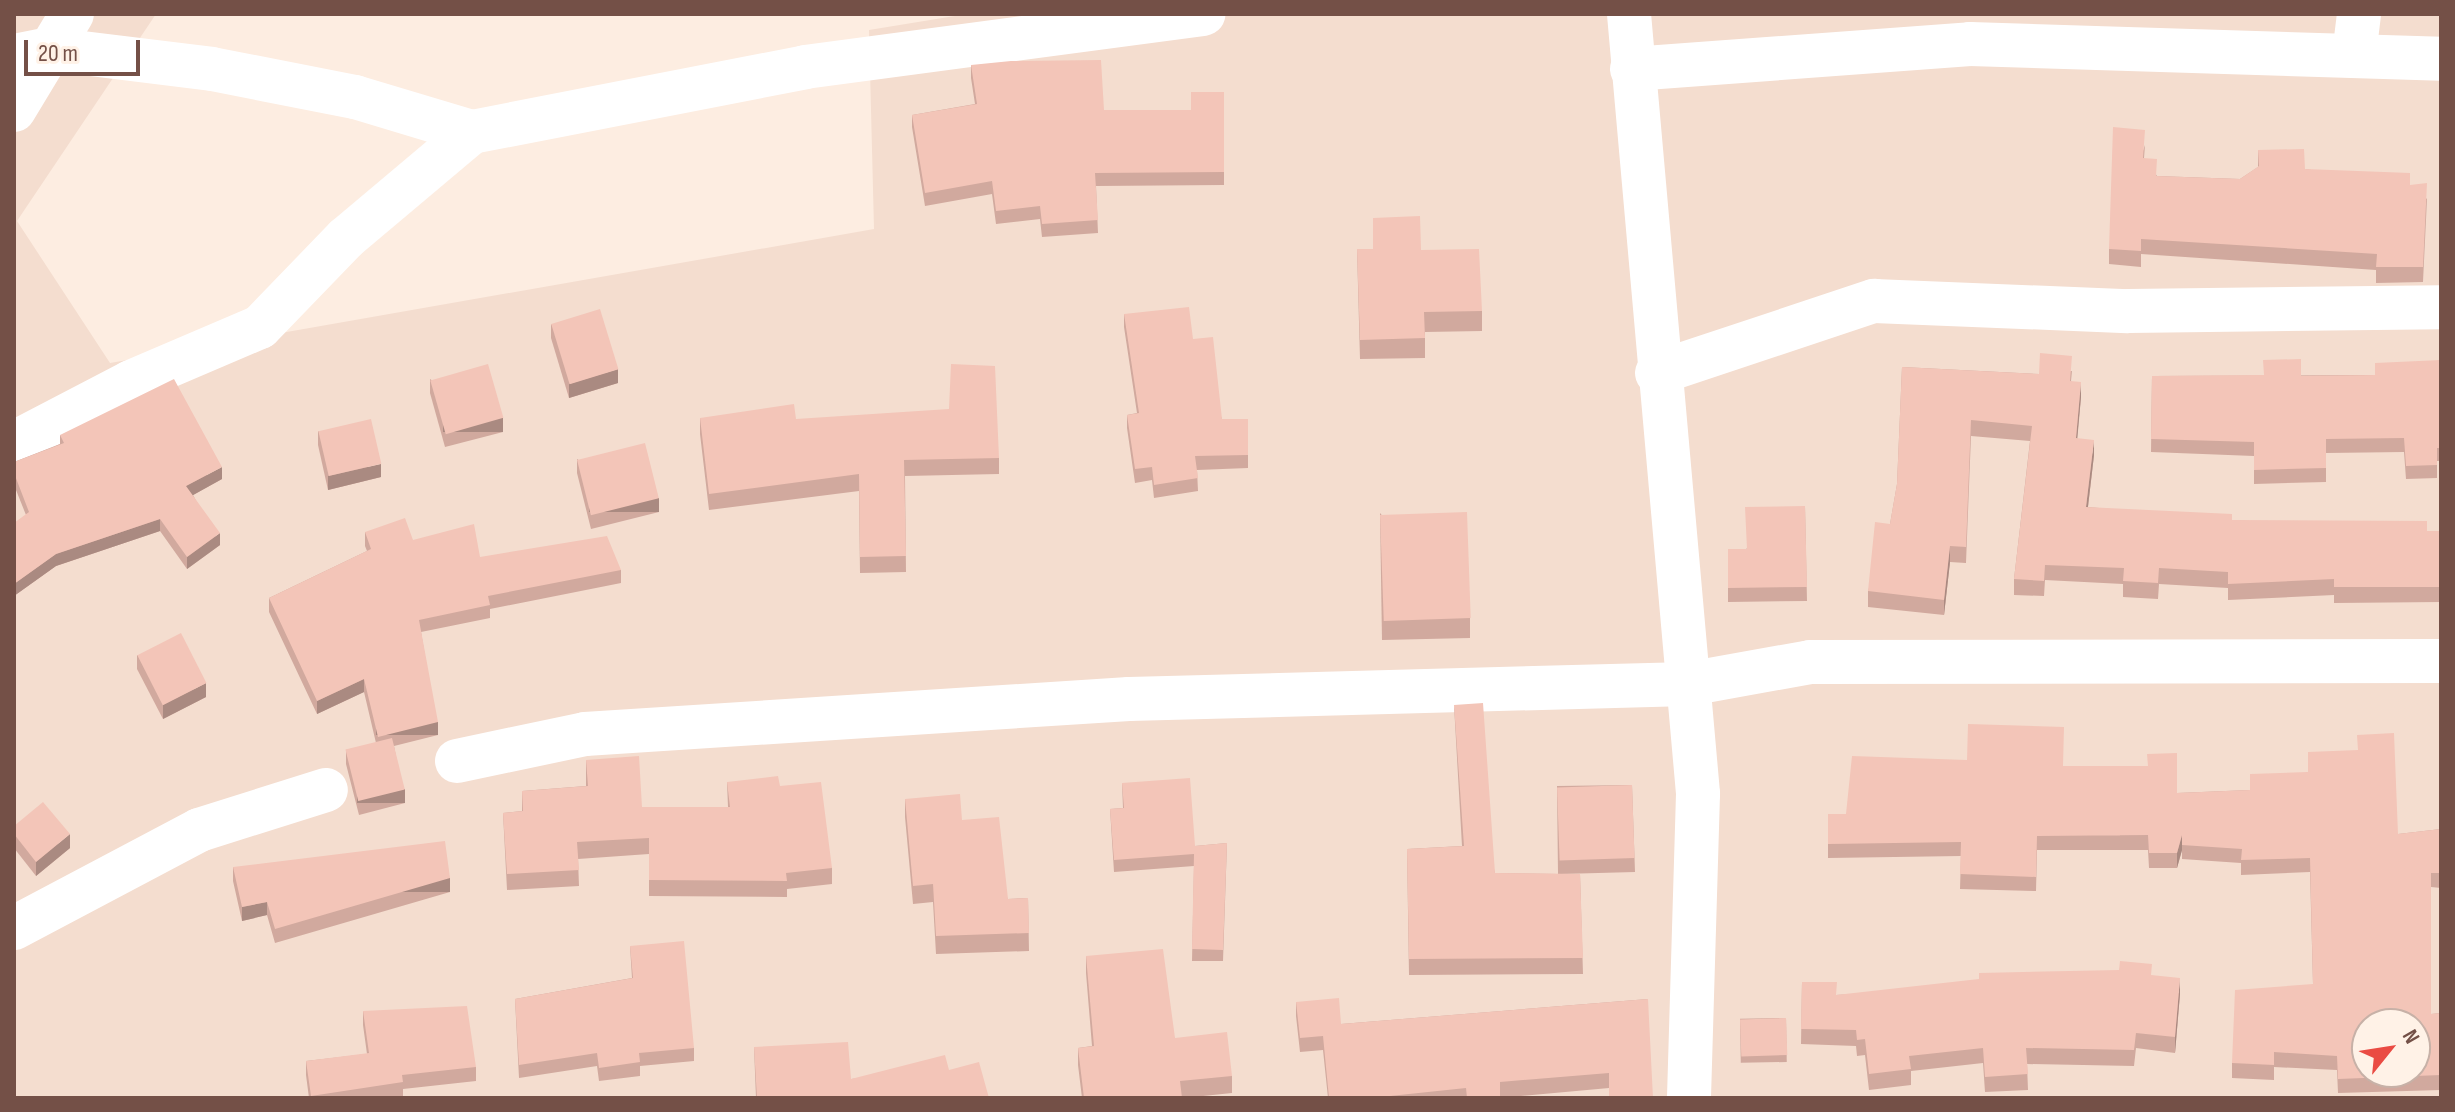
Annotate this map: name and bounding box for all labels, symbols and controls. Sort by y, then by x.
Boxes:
scale bar [28,24,144,74]
text: 20 m [38,39,78,68]
north arrow [2351,1008,2431,1088]
text: N [2396,1025,2425,1049]

